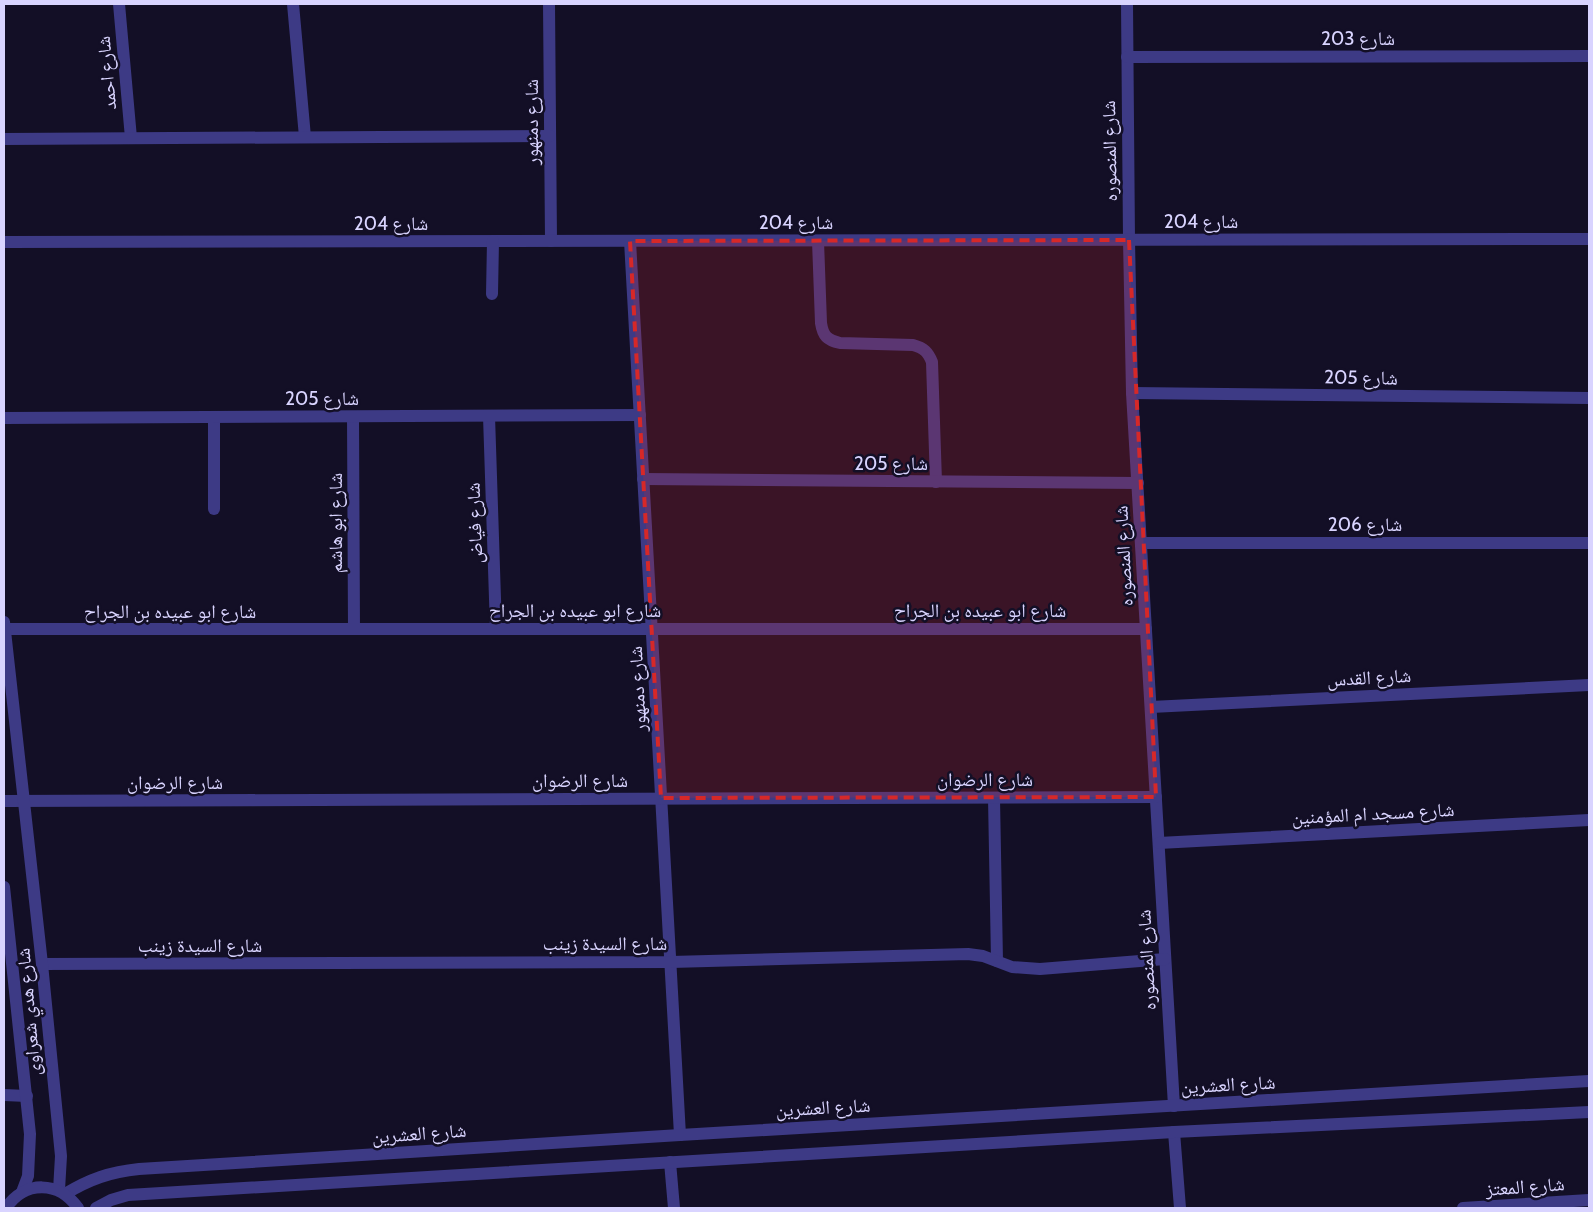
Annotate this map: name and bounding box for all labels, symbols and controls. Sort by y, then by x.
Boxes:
street label: شارع 203 [1321,27,1395,50]
street label: شارع احمد [92,35,121,111]
street label: شارع دمنهور [520,79,543,166]
street label: شارع المنصوره [1097,100,1122,202]
street label: شارع 204 [1164,210,1238,233]
street label: شارع 204 [759,211,833,234]
street label: شارع 204 [354,212,428,235]
street label: شارع 205 [1324,365,1398,390]
street label: شارع 205 [285,387,359,410]
street label: شارع 205 [854,452,928,475]
street label: شارع ابو هاشم [324,473,348,573]
street label: شارع فياض [462,482,487,564]
street label: شارع المنصوره [1109,505,1138,607]
street label: شارع 206 [1328,513,1402,536]
street label: شارع ابو عبيده بن الجراح [489,599,661,622]
street label: شارع ابو عبيده بن الجراح [894,599,1066,622]
street label: شارع ابو عبيده بن الجراح [84,600,256,623]
street label: شارع دمنهور [624,645,651,733]
street label: شارع القدس [1326,664,1412,691]
street label: شارع الرضوان [937,768,1033,791]
street label: شارع الرضوان [532,769,628,792]
street label: شارع الرضوان [127,771,223,794]
street label: شارع مسجد ام المؤمنين [1291,798,1455,831]
street label: شارع المنصوره [1132,909,1161,1011]
street label: شارع السيدة زينب [543,932,667,955]
street label: شارع السيدة زينب [138,934,262,957]
street label: شارع هدي شعراوى [11,947,49,1077]
street label: شارع العشرين [1180,1071,1276,1098]
street label: شارع العشرين [775,1094,871,1121]
street label: شارع العشرين [371,1119,467,1148]
street label: شارع المعتز [1484,1172,1565,1201]

